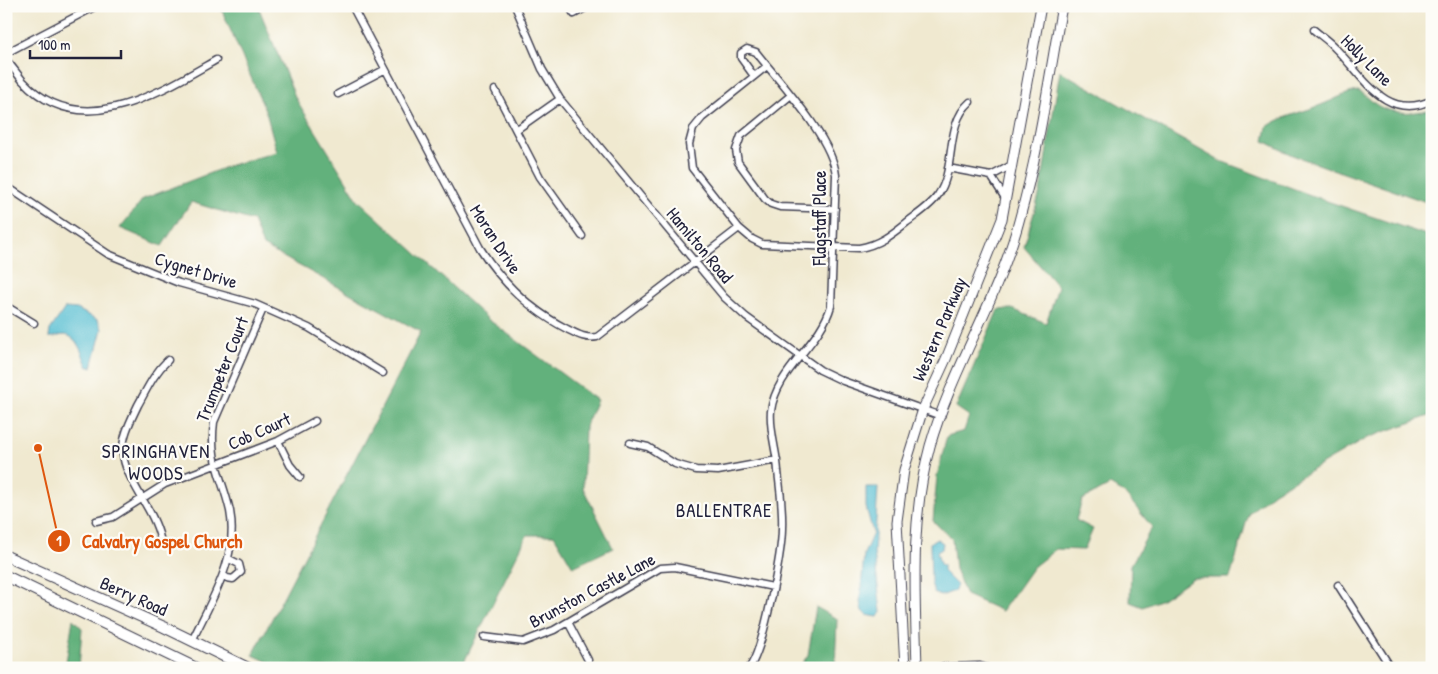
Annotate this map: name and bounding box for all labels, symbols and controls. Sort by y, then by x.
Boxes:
scale bar [30,28,121,60]
street label: Holly Lane [1335,28,1399,92]
text: 100 m [38,34,71,55]
street label: Flagstaff Place [807,170,832,267]
street label: Moran Drive [464,199,528,279]
street label: Hamilton Road [661,202,739,288]
street label: Cygnet Drive [152,246,240,294]
street label: Western Parkway [906,273,972,385]
street label: Trumpeter Court [190,312,255,425]
street label: Cob Court [224,406,295,456]
district label: SPRINGHAVEN WOODS [102,438,210,486]
district label: BALLENTRAE [676,497,772,523]
callout: Calvalry Gospel Church [46,524,252,558]
text: Calvalry Gospel Church [82,528,242,555]
text: 1 [56,530,62,551]
street label: Brunston Castle Lane [525,546,659,634]
street label: Berry Road [96,570,172,622]

